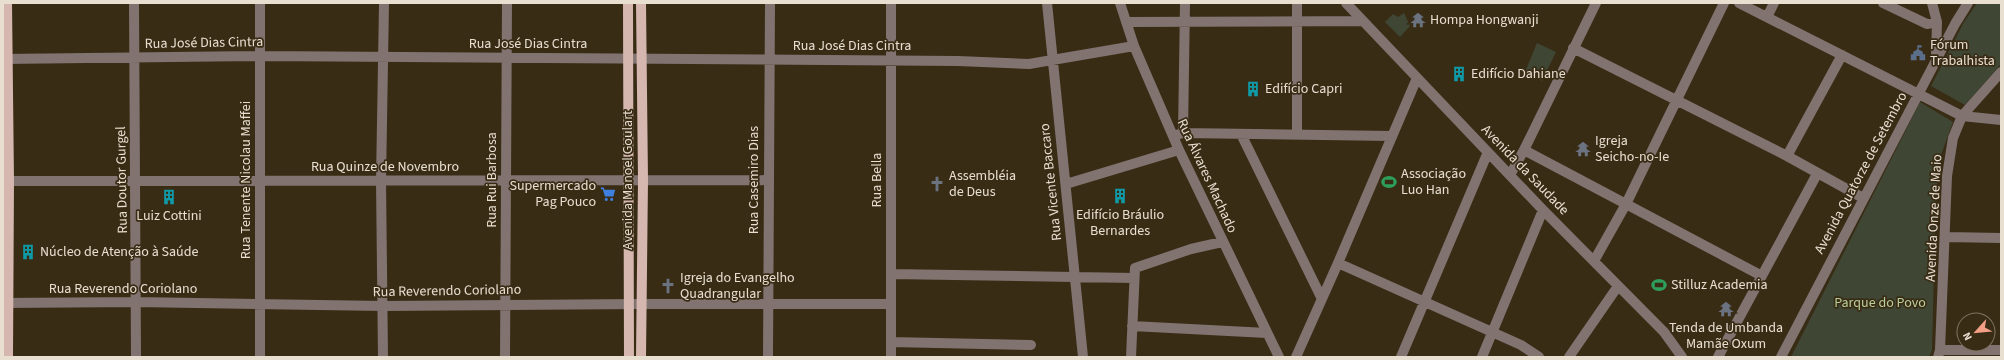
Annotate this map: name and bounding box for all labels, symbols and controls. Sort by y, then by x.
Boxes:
place label: Hompa Hongwanji [1430,10,1539,30]
temple icon: Hompa Hongwanji [1409,11,1427,29]
street label: Rua José Dias Cintra [145,32,263,54]
street label: Rua José Dias Cintra [469,34,587,54]
place label: Fórum Trabalhista [1930,35,1995,71]
street label: Rua José Dias Cintra [793,36,911,56]
public building icon: Fórum Trabalhista [1909,44,1927,62]
place label: Edifício Dahiane [1471,64,1566,84]
building icon: Edifício Dahiane [1450,65,1468,83]
place label: Edifício Capri [1265,79,1342,99]
building icon: Edifício Capri [1244,80,1262,98]
street label: Avenida Quatorze de Setembro [1810,88,1912,258]
street label: Rua Tenente Nicolau Maffei [236,101,256,259]
street label: Avenida Manoel Goulart [618,110,638,250]
street label: Rua Álvares Machado [1172,116,1242,236]
street label: Avenida da Saudade [1476,120,1574,220]
street label: Rua Vicente Baccaro [1035,122,1067,242]
street label: Rua Doutor Gurgel [111,126,133,234]
street label: Rua Casemiro Dias [744,126,764,234]
place label: Igreja Seicho-no-Ie [1595,131,1669,167]
street label: Rua Rui Barbosa [482,132,502,228]
temple icon: Igreja Seicho-no-Ie [1574,140,1592,158]
street label: Rua Bella [867,153,887,207]
street label: Avenida Onze de Maio [1921,154,1947,282]
street label: Rua Quinze de Novembro [311,157,459,177]
place label: Associação Luo Han [1401,164,1466,200]
place label: Assembléia de Deus [949,166,1016,202]
sports icon: Associação Luo Han [1380,173,1398,191]
church icon: Assembléia de Deus [928,175,946,193]
place label: Supermercado Pag Pouco [509,176,596,212]
supermarket icon: Supermercado Pag Pouco [599,185,617,203]
building icon: Edifício Bráulio Bernardes [1111,187,1129,205]
building icon: Luiz Cottini [160,188,178,206]
place label: Edifício Bráulio Bernardes [1076,205,1164,241]
place label: Luiz Cottini [136,206,202,226]
place label: Núcleo de Atenção à Saúde [40,242,198,262]
building icon: Núcleo de Atenção à Saúde [19,243,37,261]
place label: Igreja do Evangelho Quadrangular [680,268,795,304]
place label: Stilluz Academia [1671,275,1768,295]
sports icon: Stilluz Academia [1650,276,1668,294]
church icon: Igreja do Evangelho Quadrangular [659,277,677,295]
street label: Rua Reverendo Coriolano [49,279,197,299]
street label: Rua Reverendo Coriolano [373,280,521,302]
park label: Parque do Povo [1834,293,1926,313]
temple icon: Tenda de Umbanda Mamãe Oxum [1717,300,1735,318]
north arrow [1956,312,1996,352]
place label: Tenda de Umbanda Mamãe Oxum [1669,318,1783,354]
text: N [1959,330,1976,343]

